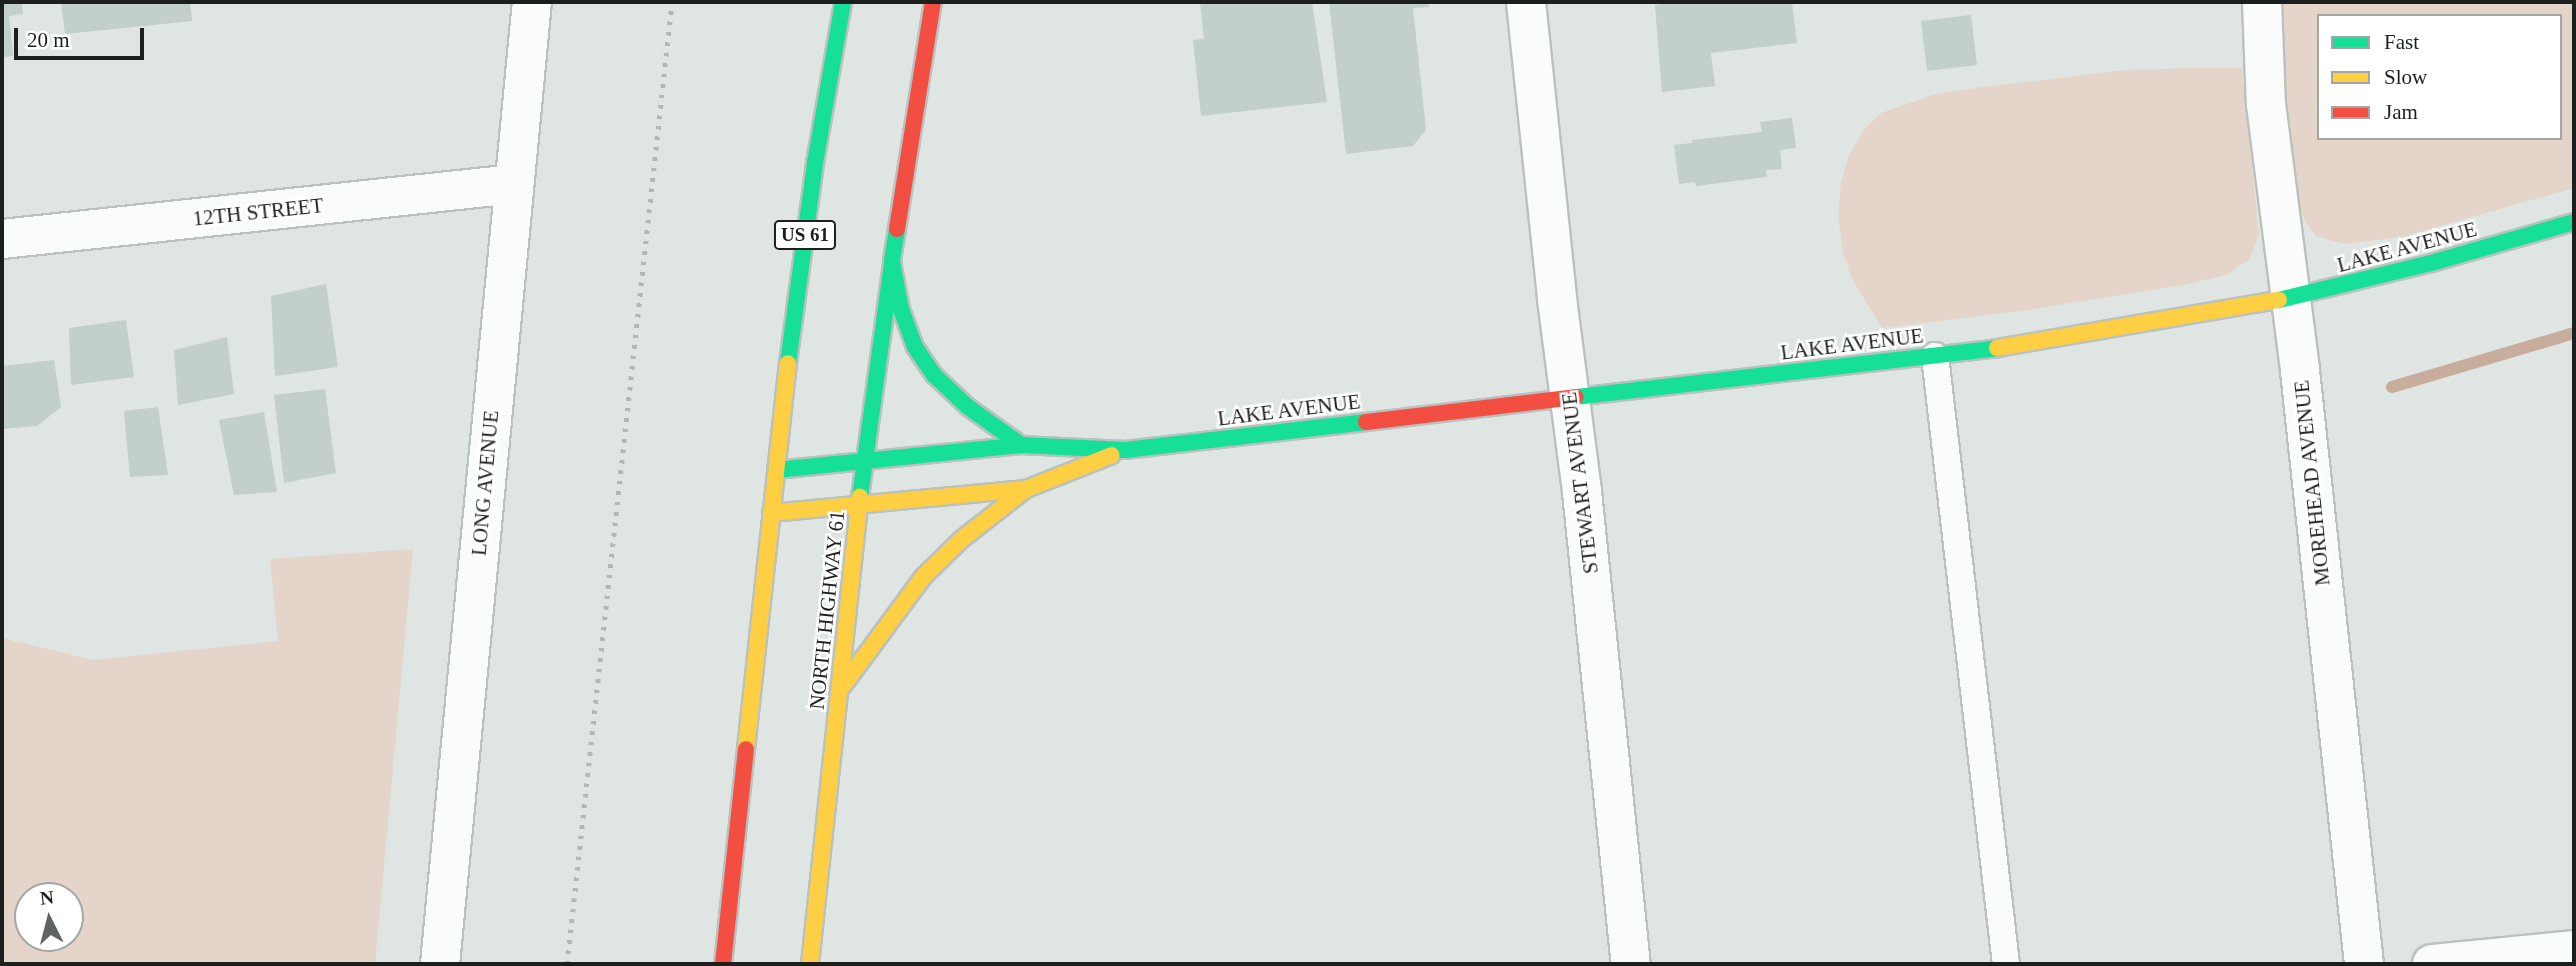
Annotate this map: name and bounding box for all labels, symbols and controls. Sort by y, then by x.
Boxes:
scale bar [18,14,147,58]
legend [2317,14,2562,140]
text: 20 m [27,28,70,52]
text: Fast [2384,30,2419,54]
text: Slow [2384,65,2427,89]
text: Jam [2384,100,2418,124]
street label: 12TH STREET [191,193,325,231]
street label: LAKE AVENUE [2334,216,2480,278]
road number: US 61 [774,219,836,250]
street label: LAKE AVENUE [1779,323,1925,365]
street label: MOREHEAD AVENUE [2289,378,2335,588]
street label: LAKE AVENUE [1216,389,1362,431]
street label: STEWART AVENUE [1556,390,1604,576]
street label: LONG AVENUE [466,409,504,557]
street label: NORTH HIGHWAY 61 [804,509,850,711]
north arrow [14,882,84,952]
text: N [39,886,55,909]

